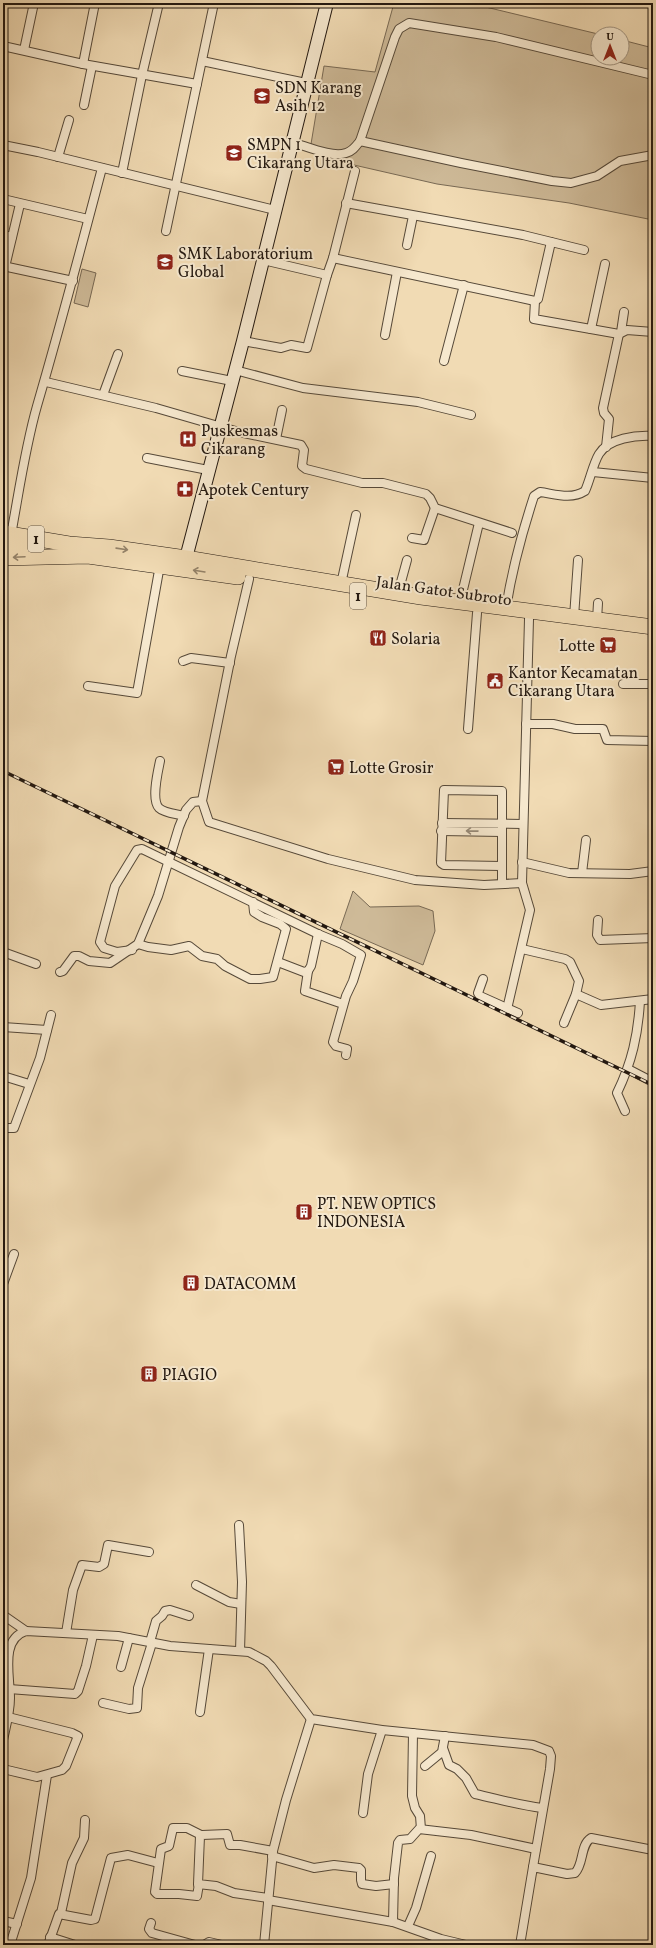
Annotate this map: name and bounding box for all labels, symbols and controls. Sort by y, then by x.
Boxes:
north arrow [590,26,630,66]
text: U [606,30,614,45]
place label: SDN Karang Asih 12 [275,78,362,118]
school or university icon: SDN Karang Asih 12 [252,86,272,106]
place label: SMPN 1 Cikarang Utara [247,135,354,175]
school or university icon: SMPN 1 Cikarang Utara [224,143,244,163]
place label: SMK Laboratorium Global [178,244,313,284]
school or university icon: SMK Laboratorium Global [155,252,175,272]
place label: Puskesmas Cikarang [201,421,278,461]
hospital icon: Puskesmas Cikarang [178,429,198,449]
pharmacy icon: Apotek Century [175,479,195,499]
place label: Apotek Century [198,480,309,502]
road number: 1 [28,526,44,552]
one-way arrow [115,545,128,553]
one-way arrow [13,553,26,560]
one-way arrow [193,567,206,575]
street label: Jalan Gatot Subroto [374,572,513,612]
road number: 1 [350,583,366,609]
restaurant icon: Solaria [368,628,388,648]
place label: Solaria [391,629,440,651]
supermarket icon: Lotte [598,635,618,655]
place label: Lotte [559,636,595,658]
place label: Kantor Kecamatan Cikarang Utara [508,663,638,703]
public building icon: Kantor Kecamatan Cikarang Utara [485,671,505,691]
supermarket icon: Lotte Grosir [326,757,346,777]
place label: Lotte Grosir [349,758,434,780]
one-way arrow [466,827,479,835]
place label: PT. NEW OPTICS INDONESIA [317,1194,436,1234]
building icon: PT. NEW OPTICS INDONESIA [294,1202,314,1222]
building icon: DATACOMM [181,1273,201,1293]
place label: DATACOMM [204,1274,296,1296]
building icon: PIAGIO [139,1364,159,1384]
place label: PIAGIO [162,1365,217,1387]

